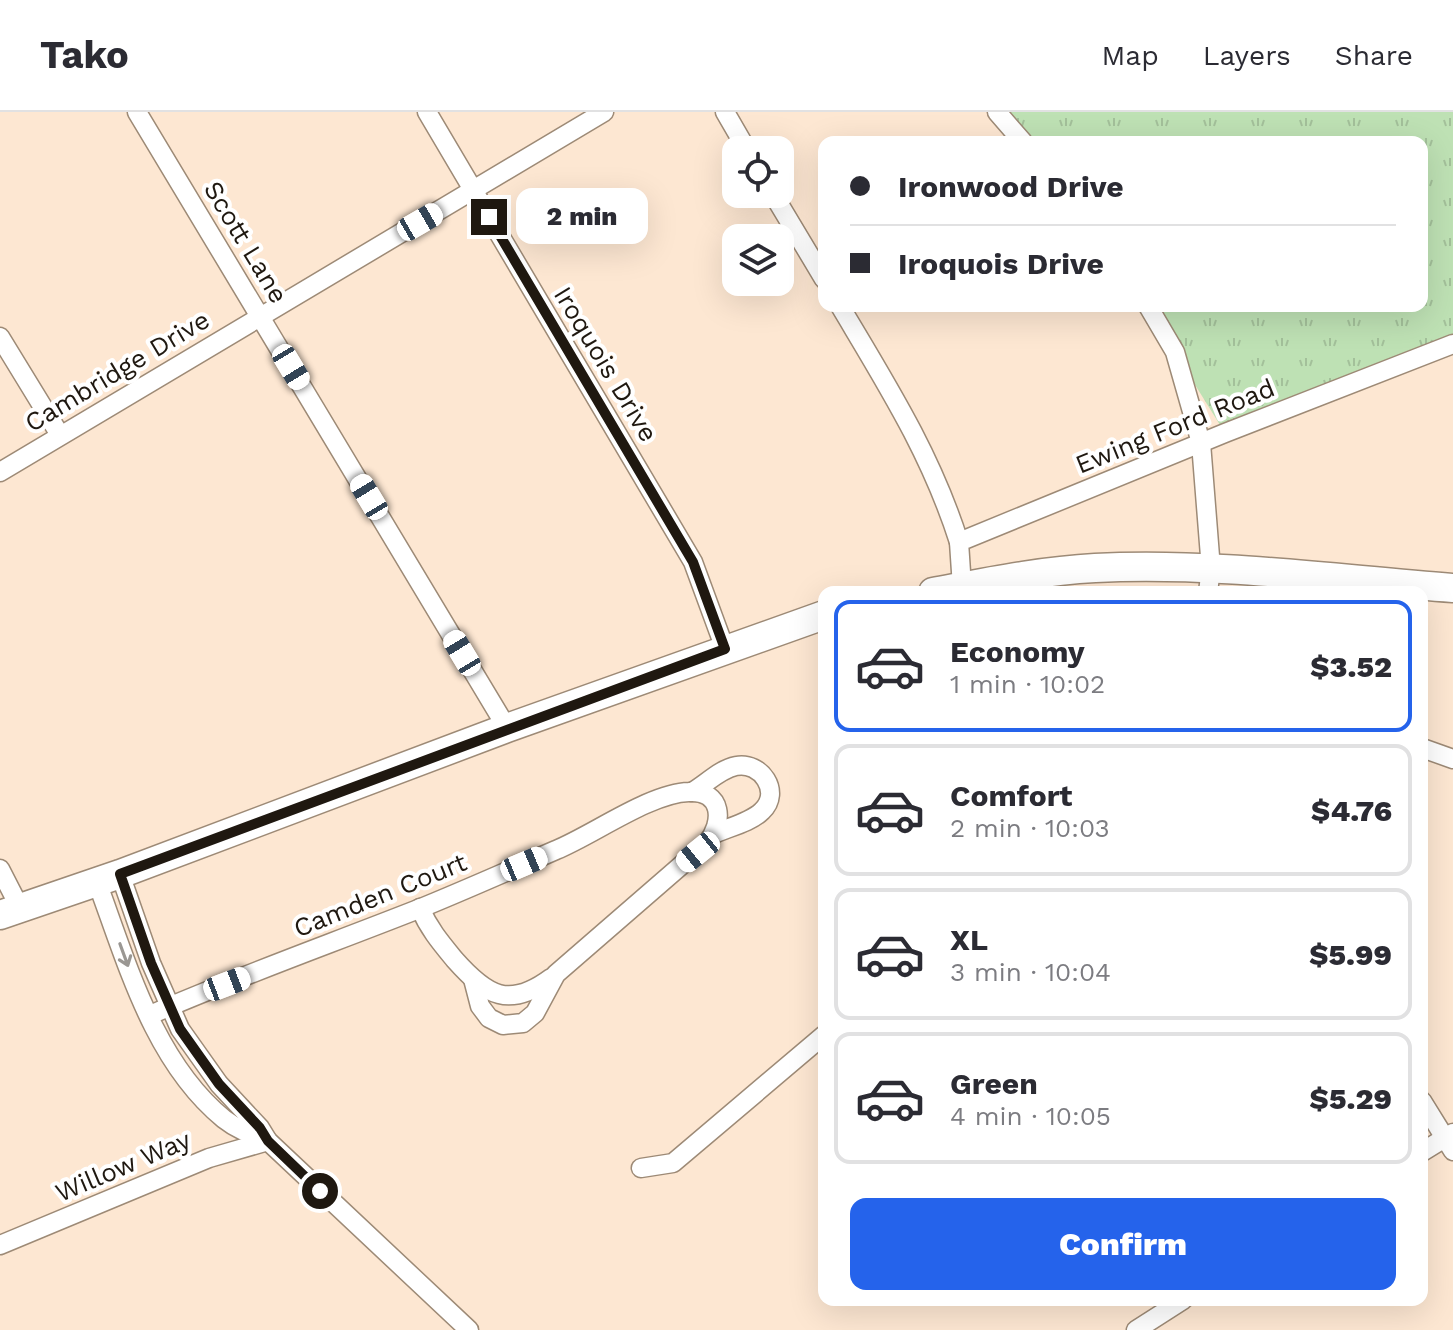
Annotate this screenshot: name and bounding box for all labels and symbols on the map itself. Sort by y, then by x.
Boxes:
street label: Scott Lane [198,176,294,308]
callout: 2 min [517,189,649,245]
route end [471,199,507,235]
car [393,200,447,244]
street label: Iroquois Drive [548,281,664,447]
street label: Cambridge Drive [19,304,215,438]
car [268,340,314,394]
street label: Ewing Ford Road [1071,372,1279,480]
car [346,470,392,524]
car [439,626,485,680]
car [672,828,724,876]
car [497,844,551,884]
street label: Camden Court [289,847,471,943]
one-way arrow [118,942,132,967]
car [200,964,254,1004]
street label: Willow Way [51,1124,196,1208]
route start [302,1173,338,1209]

